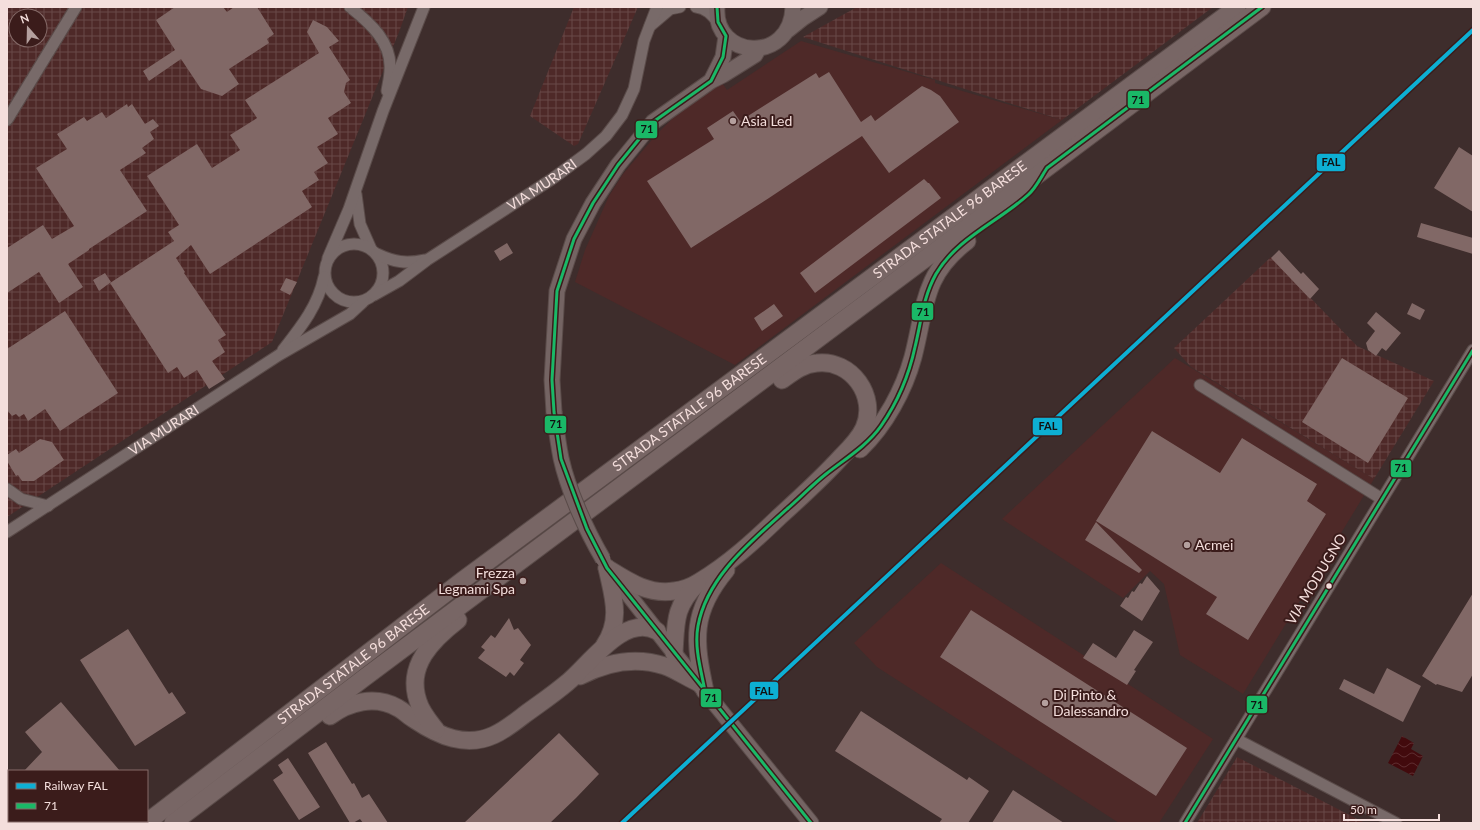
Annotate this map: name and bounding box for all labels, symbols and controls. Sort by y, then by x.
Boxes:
north arrow [8,8,48,48]
text: N [18,11,31,26]
line badge: 71 [1127,90,1150,109]
text: 71 [1132,93,1144,106]
place label: Asia Led [741,112,792,129]
marker: Asia Led [728,116,738,126]
line badge: 71 [635,120,658,139]
text: 71 [641,122,653,135]
line badge: FAL [1316,153,1346,172]
street label: VIA MURARI [504,155,580,214]
text: FAL [1322,155,1341,168]
street label: STRADA STATALE 96 BARESE [869,157,1030,282]
line badge: 71 [911,302,934,321]
text: 71 [917,305,929,318]
street label: STRADA STATALE 96 BARESE [609,350,769,475]
street label: VIA MURARI [125,401,202,459]
line badge: 71 [544,415,567,434]
text: 71 [550,417,562,430]
line badge: FAL [1032,417,1063,436]
text: FAL [1039,419,1058,432]
line badge: 71 [1390,459,1412,478]
text: 71 [1395,461,1407,474]
street label: VIA MODUGNO [1282,530,1349,627]
place label: Acmei [1195,536,1233,553]
marker: Acmei [1182,540,1192,550]
place label: Frezza Legnami Spa [438,564,515,597]
marker: Frezza Legnami Spa [518,576,528,586]
unlabelled marker [1324,581,1334,591]
street label: STRADA STATALE 96 BARESE [273,600,432,727]
line badge: FAL [749,681,779,700]
text: FAL [755,684,774,697]
place label: Di Pinto & Dalessandro [1053,686,1129,719]
line badge: 71 [700,688,722,708]
text: 71 [705,691,717,704]
line badge: 71 [1246,695,1268,714]
marker: Di Pinto & Dalessandro [1040,698,1050,708]
text: 71 [1251,698,1263,711]
legend [8,770,148,822]
text: Railway FAL [44,778,108,793]
scale bar [1344,796,1439,822]
text: 71 [44,798,58,813]
text: 50 m [1350,802,1377,817]

